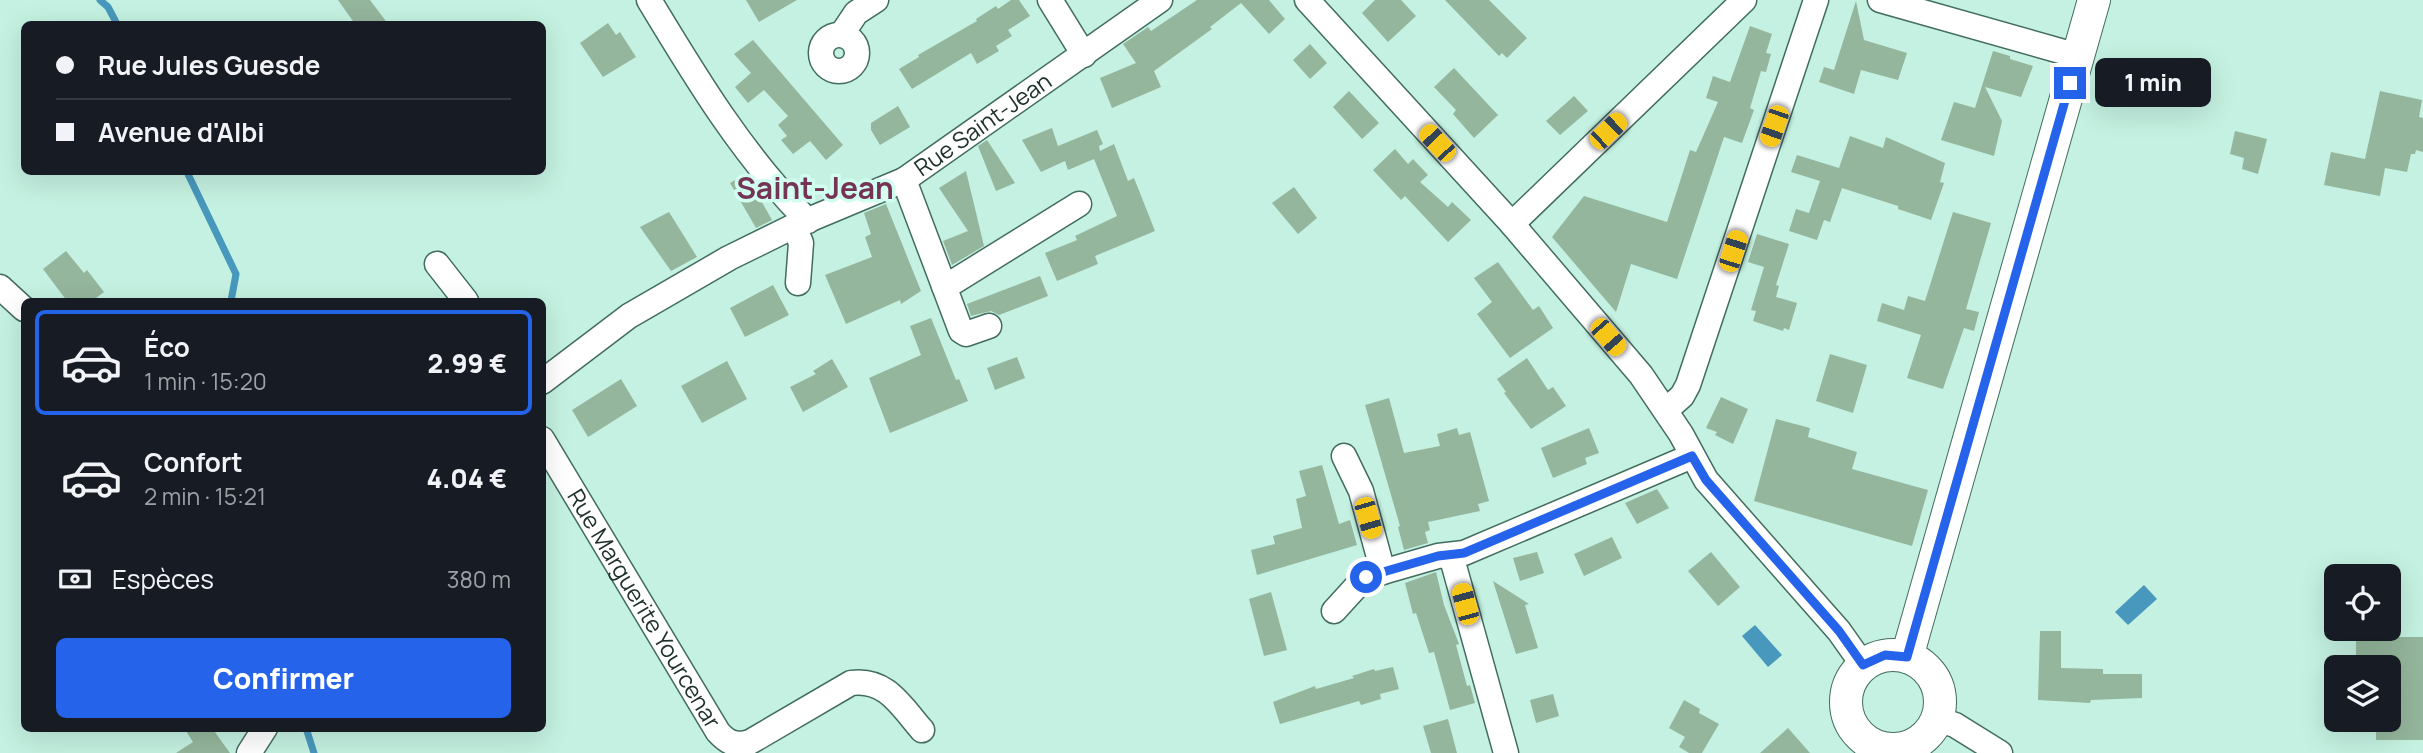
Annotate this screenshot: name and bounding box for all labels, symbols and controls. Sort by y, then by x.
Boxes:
text: Rue Jules Guesde [98,47,321,83]
callout: 1 min [2094,58,2210,108]
street label: Rue Saint-Jean [907,64,1057,183]
text: 1 min [2124,66,2182,98]
route end [2054,67,2086,99]
car [1758,103,1791,149]
car [1586,109,1631,153]
text: Avenue d'Albi [98,114,265,150]
car [1415,120,1460,166]
district label: Saint-Jean [736,167,894,208]
car [1717,228,1750,274]
car [1587,314,1630,360]
text: Éco [144,329,190,365]
icon: car [60,331,123,394]
text: 2.99 € [427,345,507,381]
text: 1 min · 15:20 [144,365,267,397]
text: Confort [144,444,243,480]
icon: car [60,446,123,509]
text: 4.04 € [426,460,507,496]
text: 2 min · 15:21 [144,480,266,512]
street label: Rue Marguerite Yourcenar [561,483,729,734]
car [1353,495,1384,541]
icon: cash [56,560,94,598]
text: Espèces [112,561,214,597]
route start [1350,561,1382,593]
text: 380 m [447,563,511,595]
map controls [2324,564,2401,732]
button: locate [2324,564,2401,641]
car [1450,581,1481,627]
button: Confirmer [56,638,511,718]
button: layers [2324,655,2401,732]

